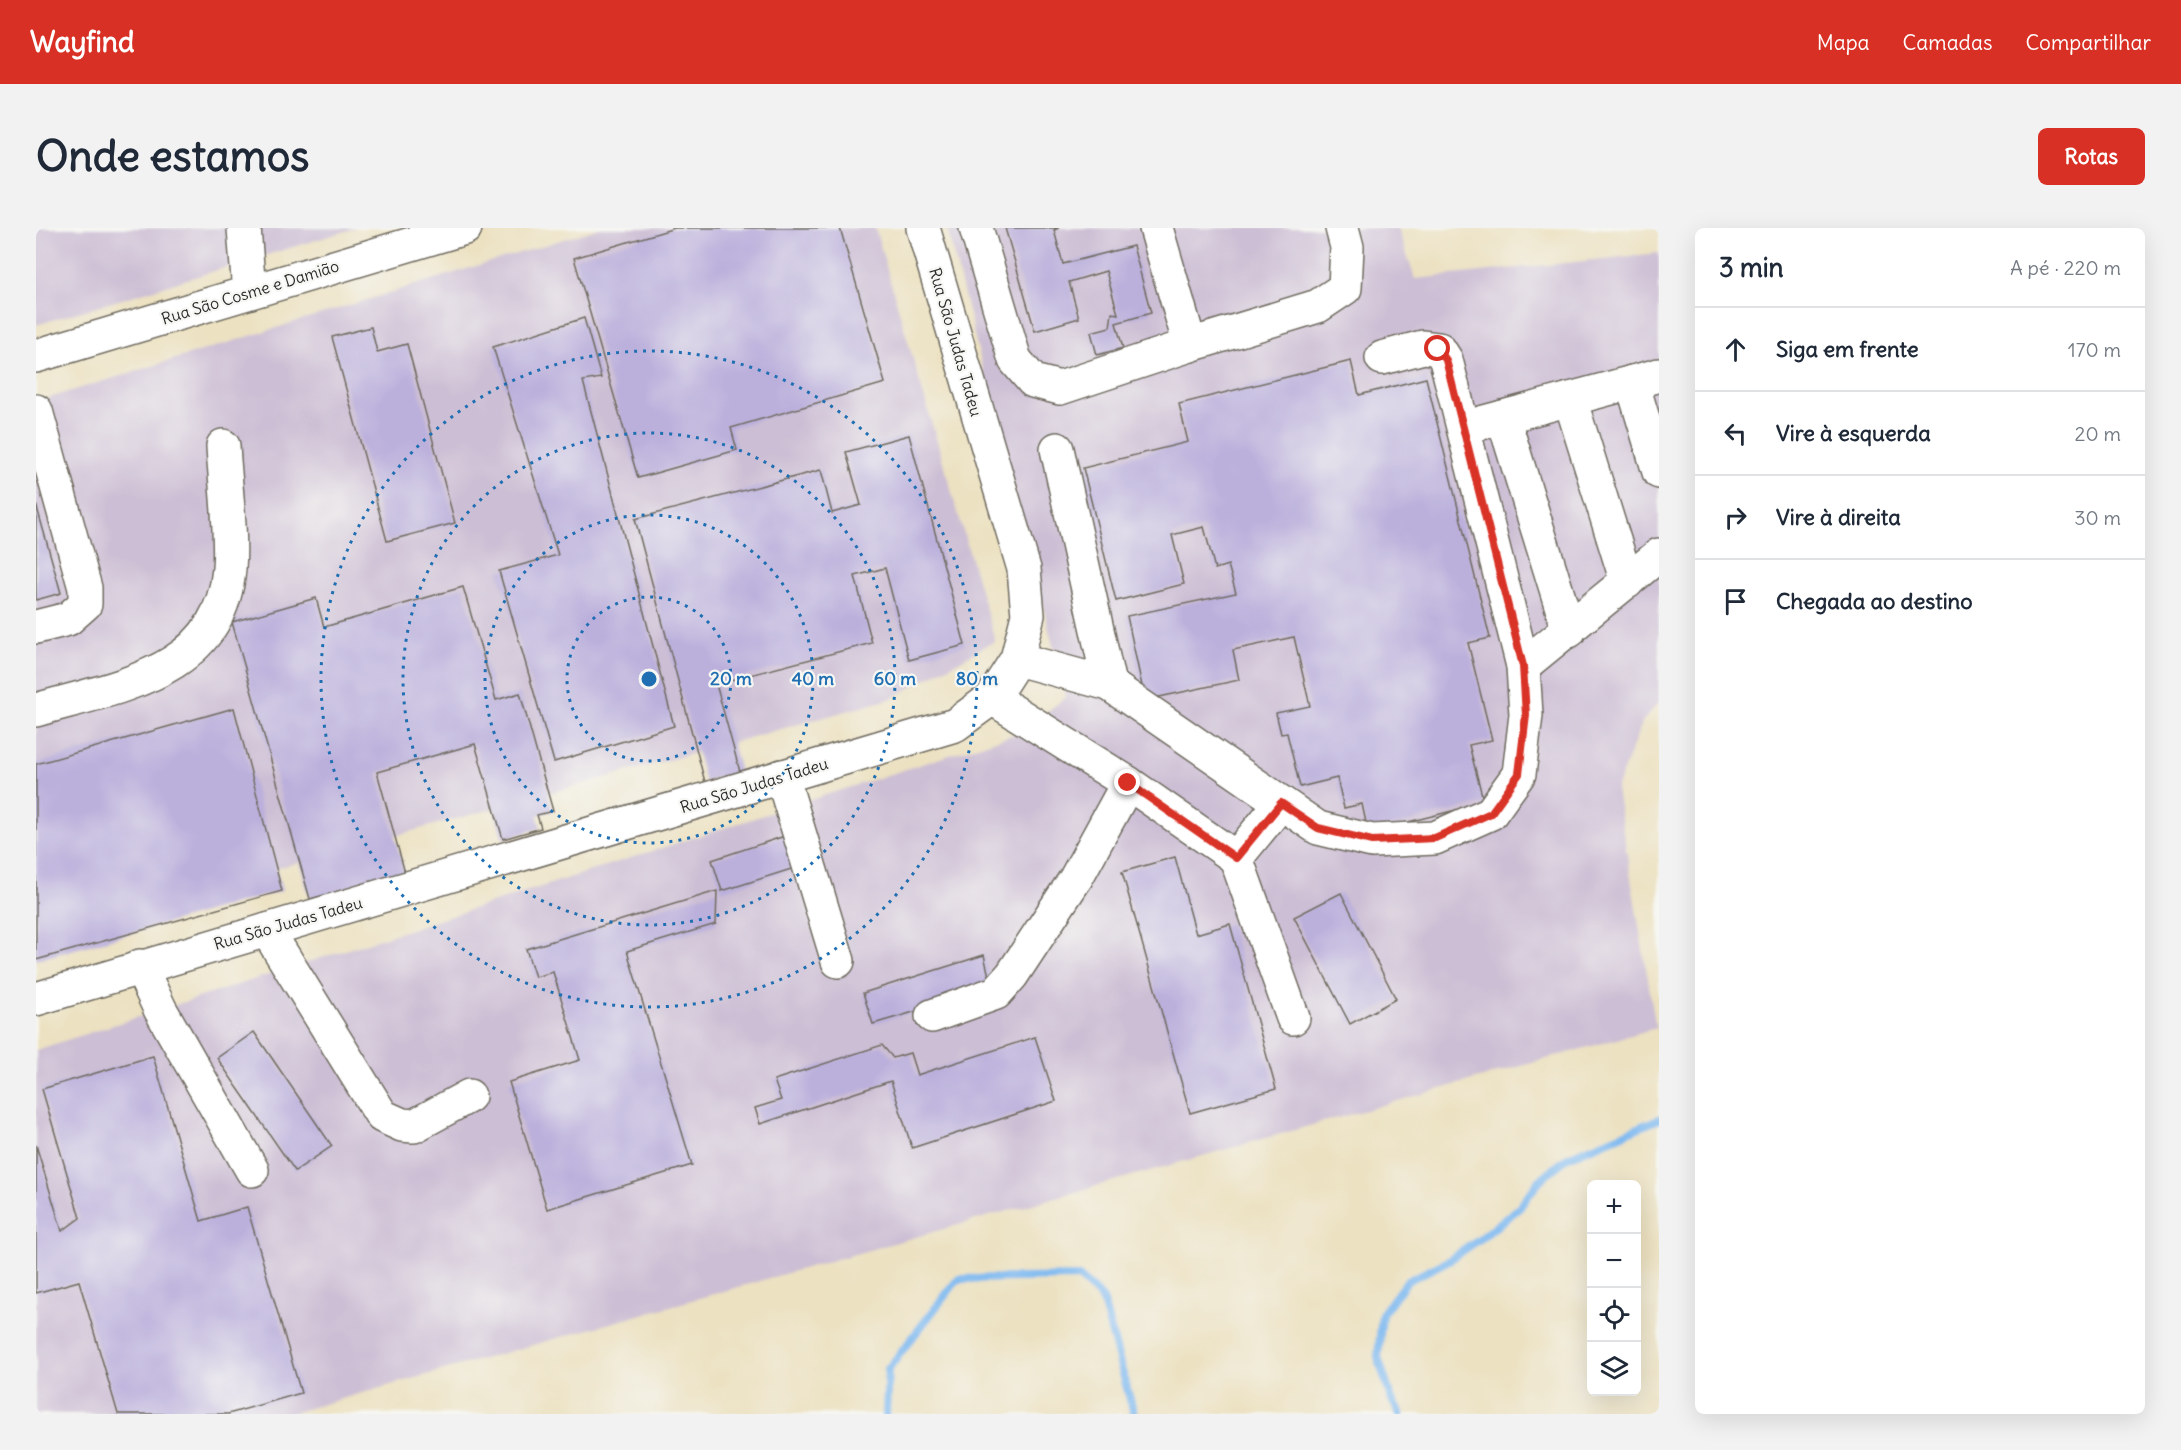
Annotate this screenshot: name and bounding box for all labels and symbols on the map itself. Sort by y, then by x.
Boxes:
street label: Rua São Cosme e Damião [159,255,341,329]
street label: Rua São Judas Tadeu [925,265,987,419]
route start [1424,335,1450,361]
text: 20 m [710,667,752,690]
text: 40 m [792,667,834,690]
text: 60 m [874,667,916,690]
text: 80 m [956,667,998,690]
centre of rings [639,669,659,689]
street label: Rua São Judas Tadeu [678,753,830,817]
route end [1114,769,1140,795]
street label: Rua São Judas Tadeu [211,892,365,954]

